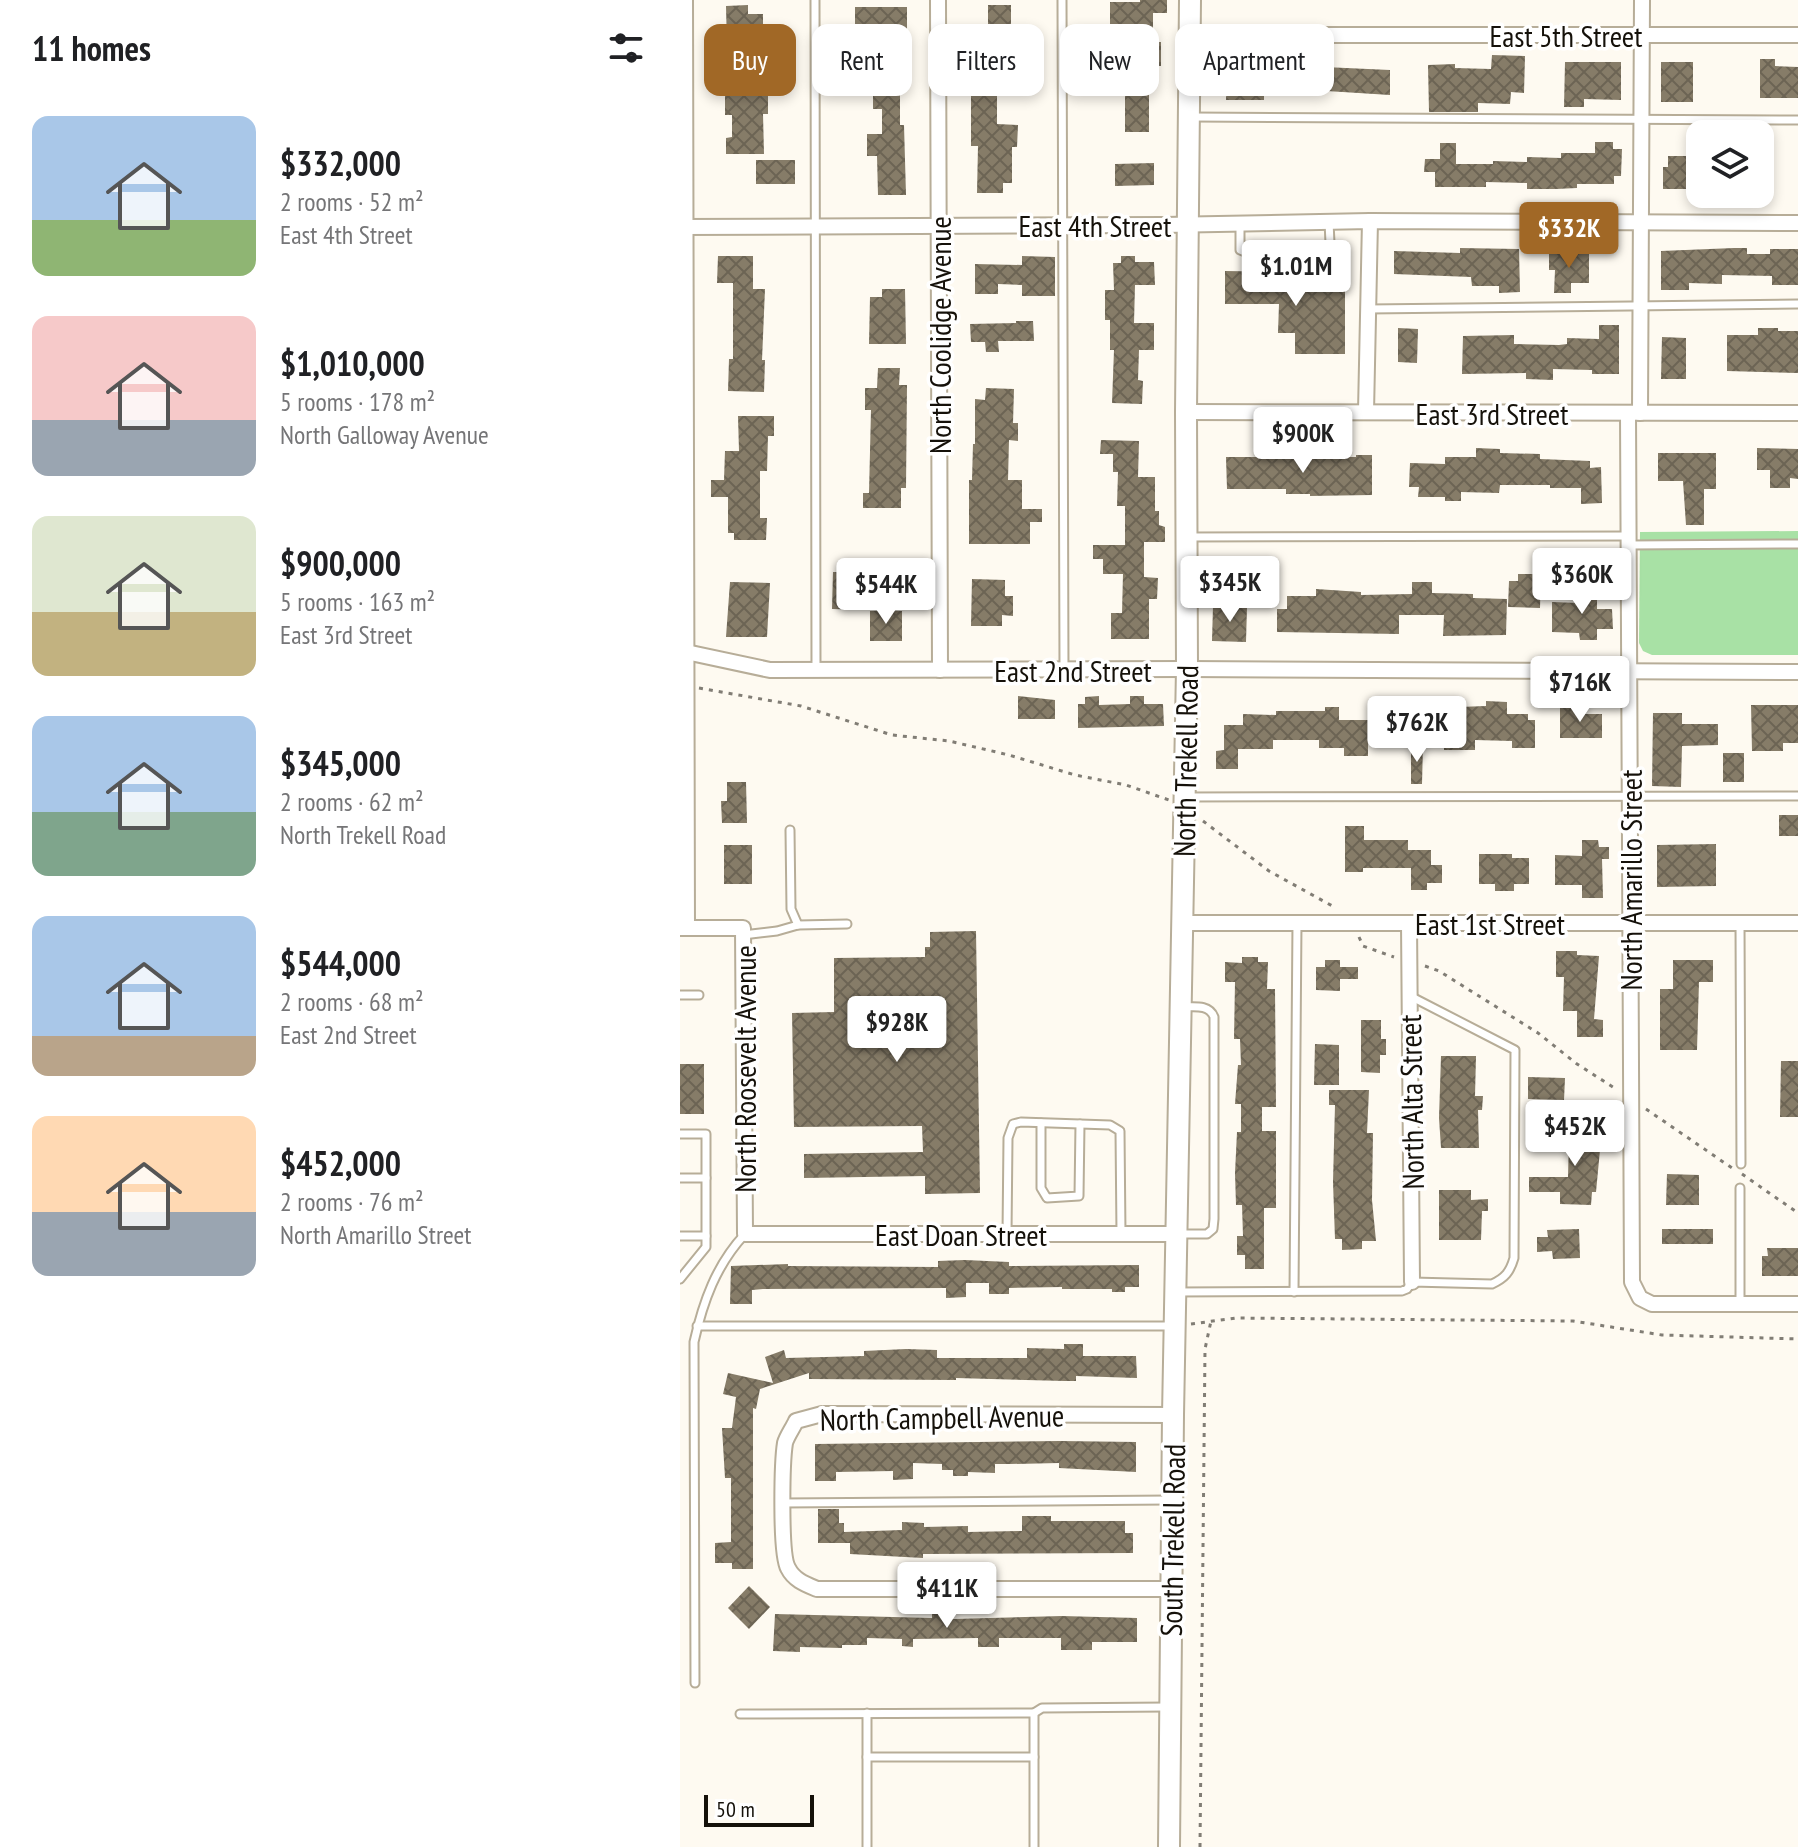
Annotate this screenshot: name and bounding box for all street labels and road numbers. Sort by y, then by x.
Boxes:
street label: East 5th Street [1489,16,1643,55]
street label: East 4th Street [1018,206,1172,245]
street label: North Coolidge Avenue [920,216,959,454]
street label: East 3rd Street [1416,394,1569,433]
street label: East 2nd Street [994,651,1153,690]
street label: North Trekell Road [1164,665,1206,857]
street label: North Amarillo Street [1611,769,1650,990]
street label: East 1st Street [1415,904,1566,943]
street label: North Roosevelt Avenue [725,945,764,1193]
street label: North Alta Street [1390,1013,1432,1190]
street label: East Doan Street [875,1215,1048,1254]
street label: North Campbell Avenue [819,1395,1065,1439]
street label: South Trekell Road [1151,1443,1193,1637]

